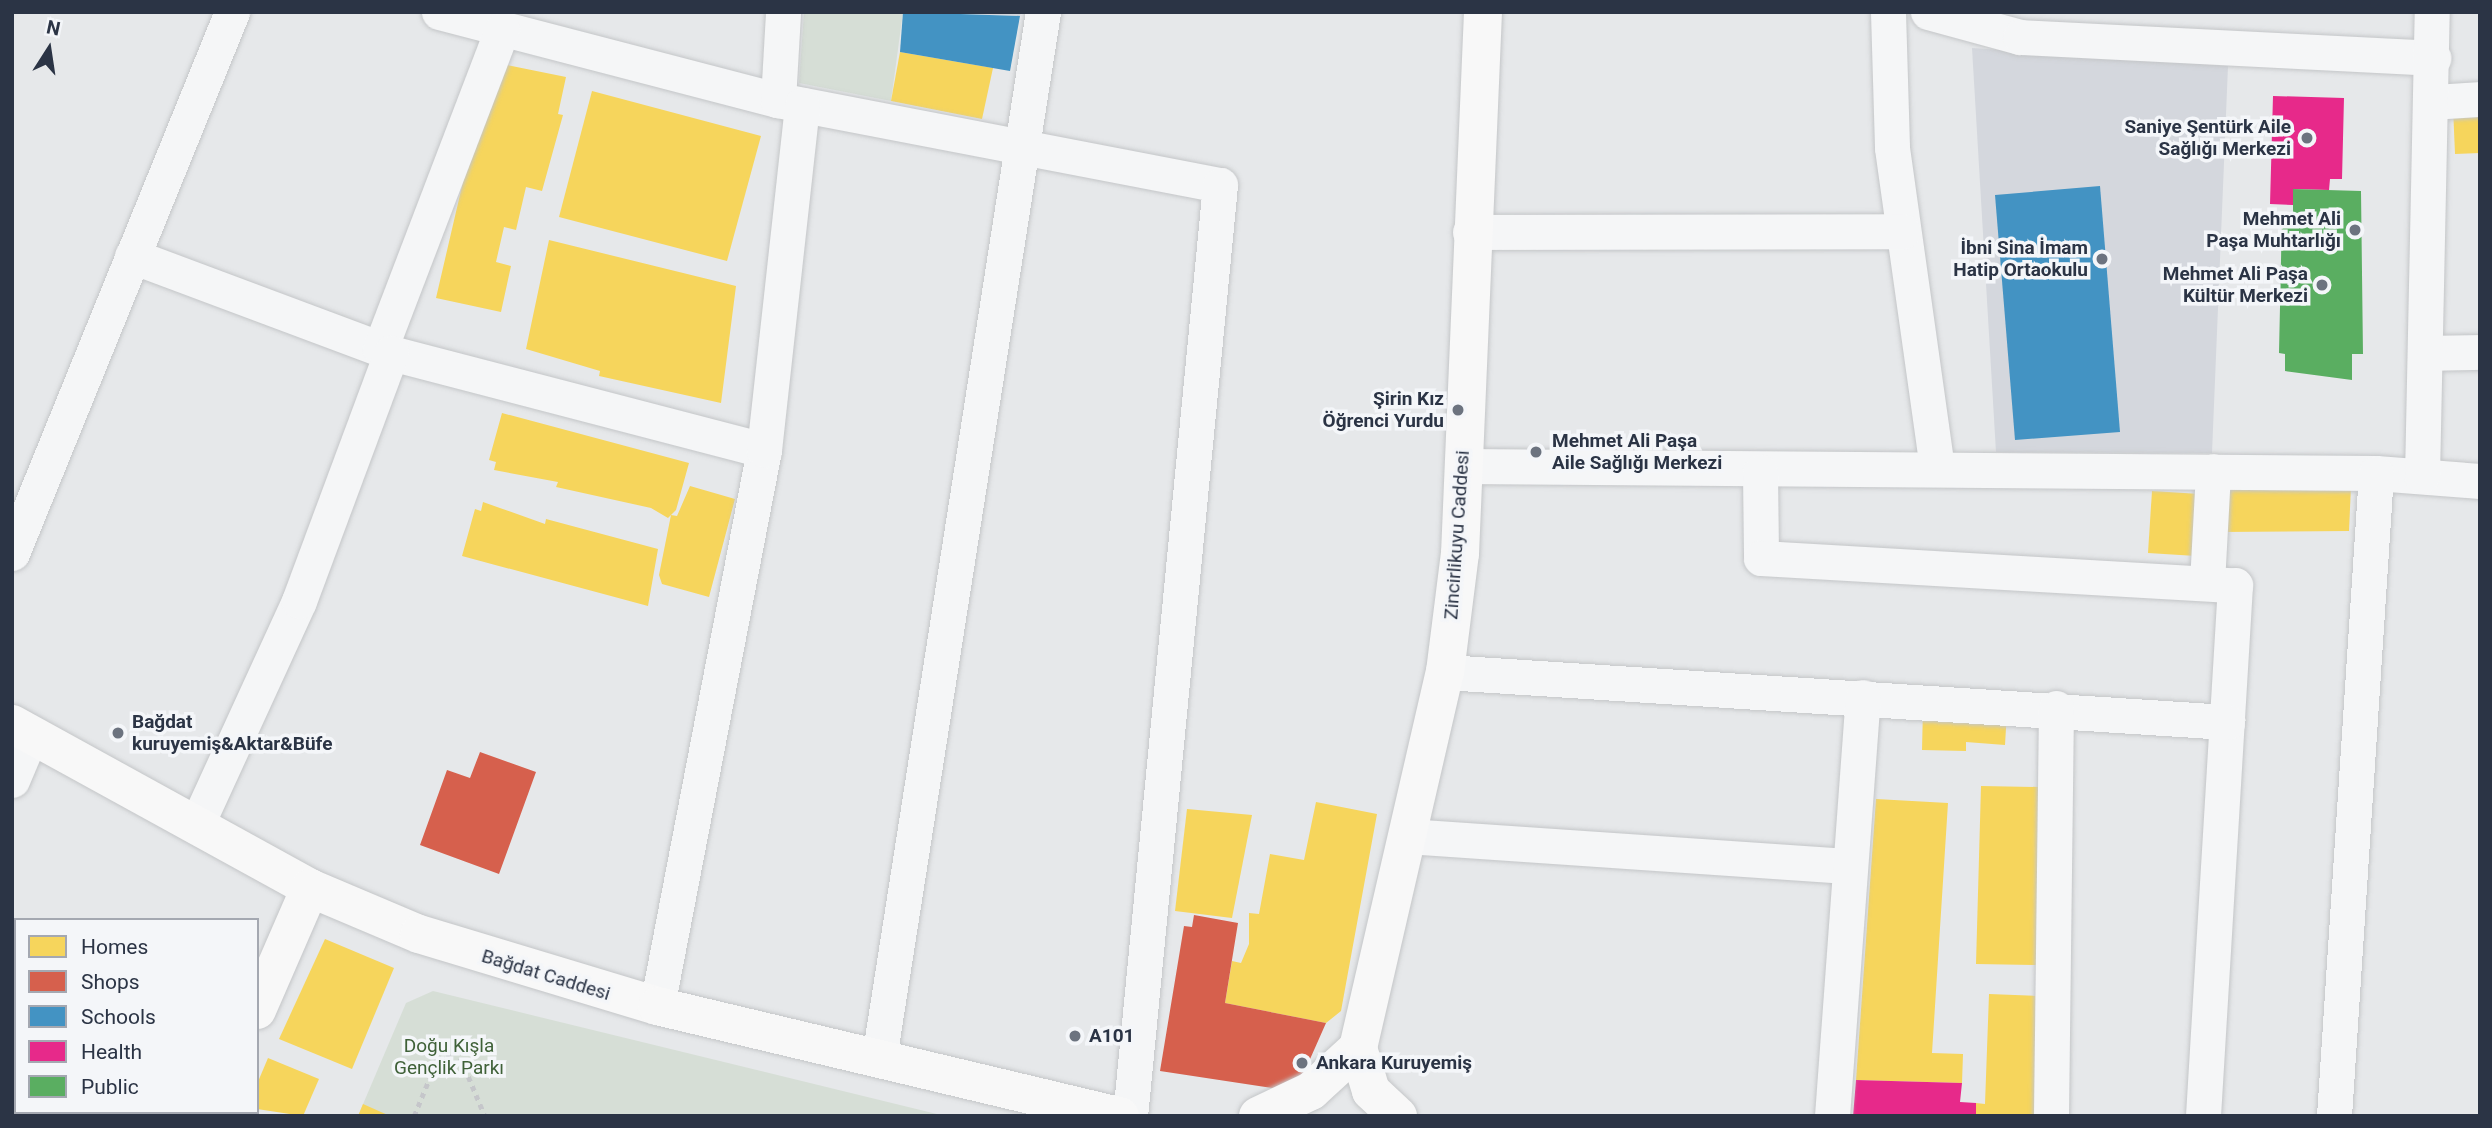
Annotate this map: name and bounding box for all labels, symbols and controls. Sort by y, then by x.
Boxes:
north arrow [14,14,84,84]
text: N [45,15,62,41]
place label: Saniye Şentürk Aile Sağlığı Merkezi [2124,116,2291,160]
marker: Saniye Şentürk Aile Sağlığı Merkezi [2297,128,2317,148]
place label: Mehmet Ali Paşa Muhtarlığı [2206,208,2341,252]
marker: Mehmet Ali Paşa Muhtarlığı [2347,222,2363,238]
place label: İbni Sina İmam Hatip Ortaokulu [1953,237,2088,281]
marker: İbni Sina İmam Hatip Ortaokulu [2094,251,2110,267]
place label: Mehmet Ali Paşa Kültür Merkezi [2163,263,2308,307]
marker: Mehmet Ali Paşa Kültür Merkezi [2314,277,2330,293]
place label: Şirin Kız Öğrenci Yurdu [1323,388,1444,432]
marker: Şirin Kız Öğrenci Yurdu [1450,402,1466,418]
place label: Mehmet Ali Paşa Aile Sağlığı Merkezi [1552,430,1722,474]
marker: Mehmet Ali Paşa Aile Sağlığı Merkezi [1526,442,1546,462]
street label: Zincirlikuyu Caddesi [1440,450,1474,620]
place label: Bağdat kuruyemiş&Aktar&Büfe [132,711,332,755]
marker: Bağdat kuruyemiş&Aktar&Büfe [110,725,126,741]
legend [14,918,259,1114]
text: Homes [81,935,148,959]
street label: Bağdat Caddesi [479,945,613,1005]
text: Shops [81,970,140,994]
text: Schools [81,1005,156,1029]
place label: A101 [1089,1025,1134,1047]
marker: A101 [1067,1028,1083,1044]
park label: Doğu Kışla Gençlik Parkı [394,1035,504,1079]
text: Health [81,1040,142,1064]
place label: Ankara Kuruyemiş [1316,1052,1472,1074]
marker: Ankara Kuruyemiş [1294,1055,1310,1071]
text: Public [81,1075,139,1099]

